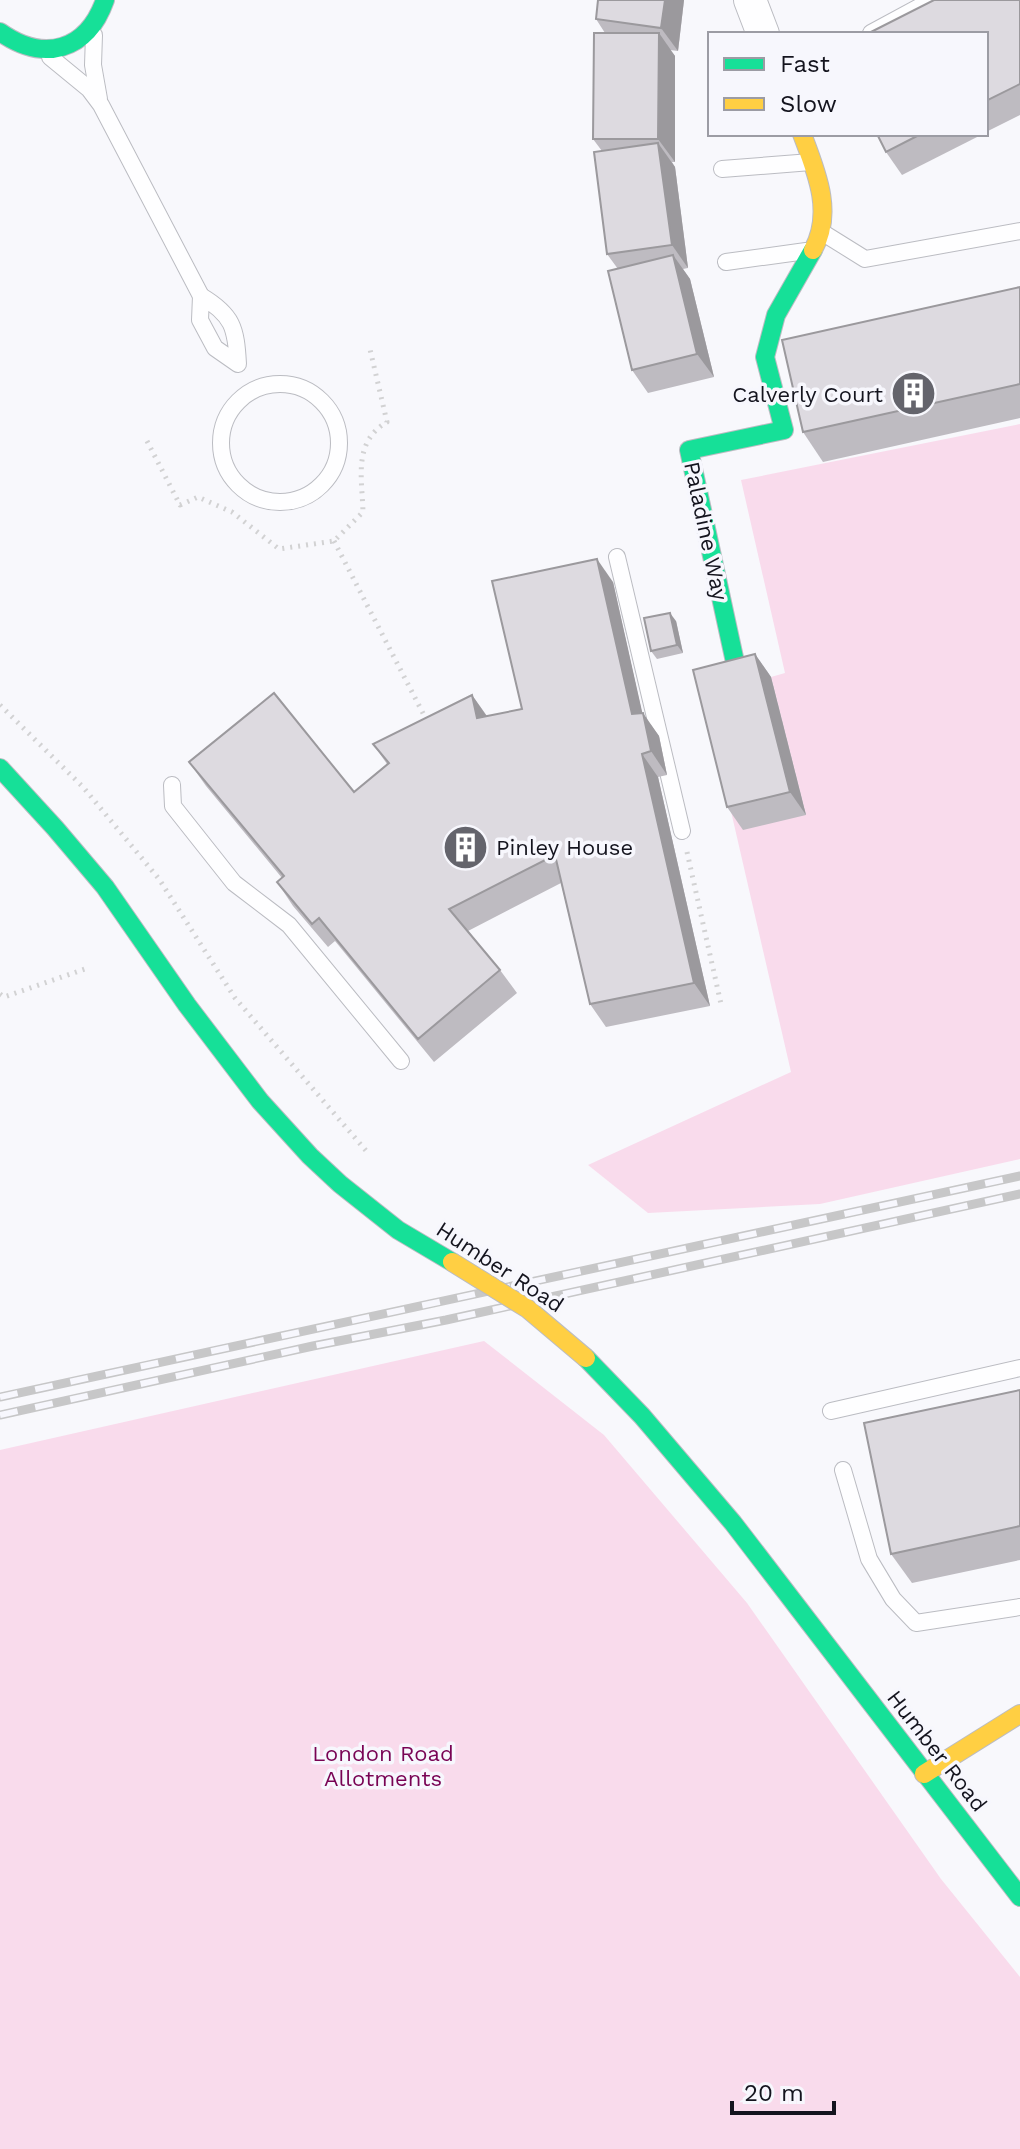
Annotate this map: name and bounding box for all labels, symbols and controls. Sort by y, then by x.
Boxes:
legend [708,32,988,136]
text: Fast [780,50,830,78]
text: Slow [780,90,837,118]
building icon: Calverly Court [890,370,938,418]
place label: Calverly Court [732,382,883,407]
street label: Paladine Way [679,459,733,603]
building icon: Pinley House [441,823,489,871]
place label: Pinley House [496,835,633,860]
street label: Humber Road [432,1217,568,1317]
street label: Humber Road [882,1686,992,1816]
park label: London Road Allotments [312,1741,454,1791]
scale bar [732,2065,834,2115]
text: 20 m [744,2079,804,2107]

